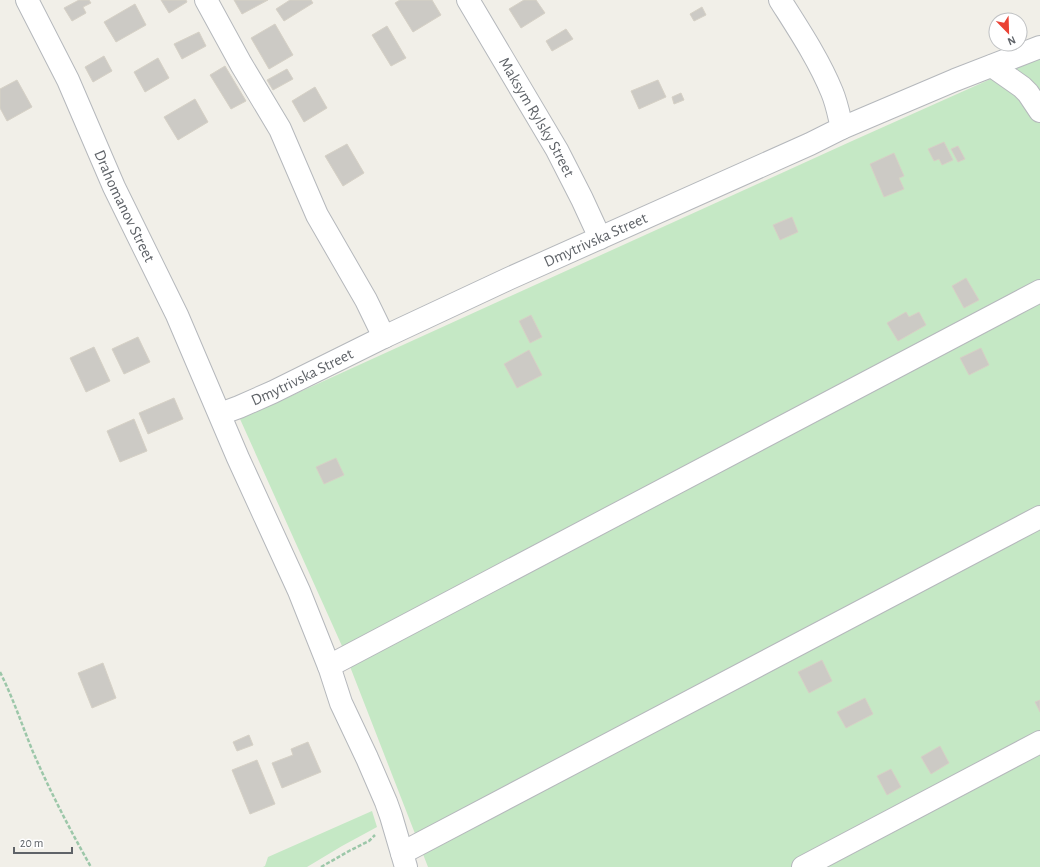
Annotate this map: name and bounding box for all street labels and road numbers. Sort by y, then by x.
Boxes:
street label: Maksym Rylsky Street [496,55,577,180]
street label: Drahomanov Street [91,148,158,265]
street label: Dmytrivska Street [541,210,650,270]
street label: Dmytrivska Street [249,346,356,409]

